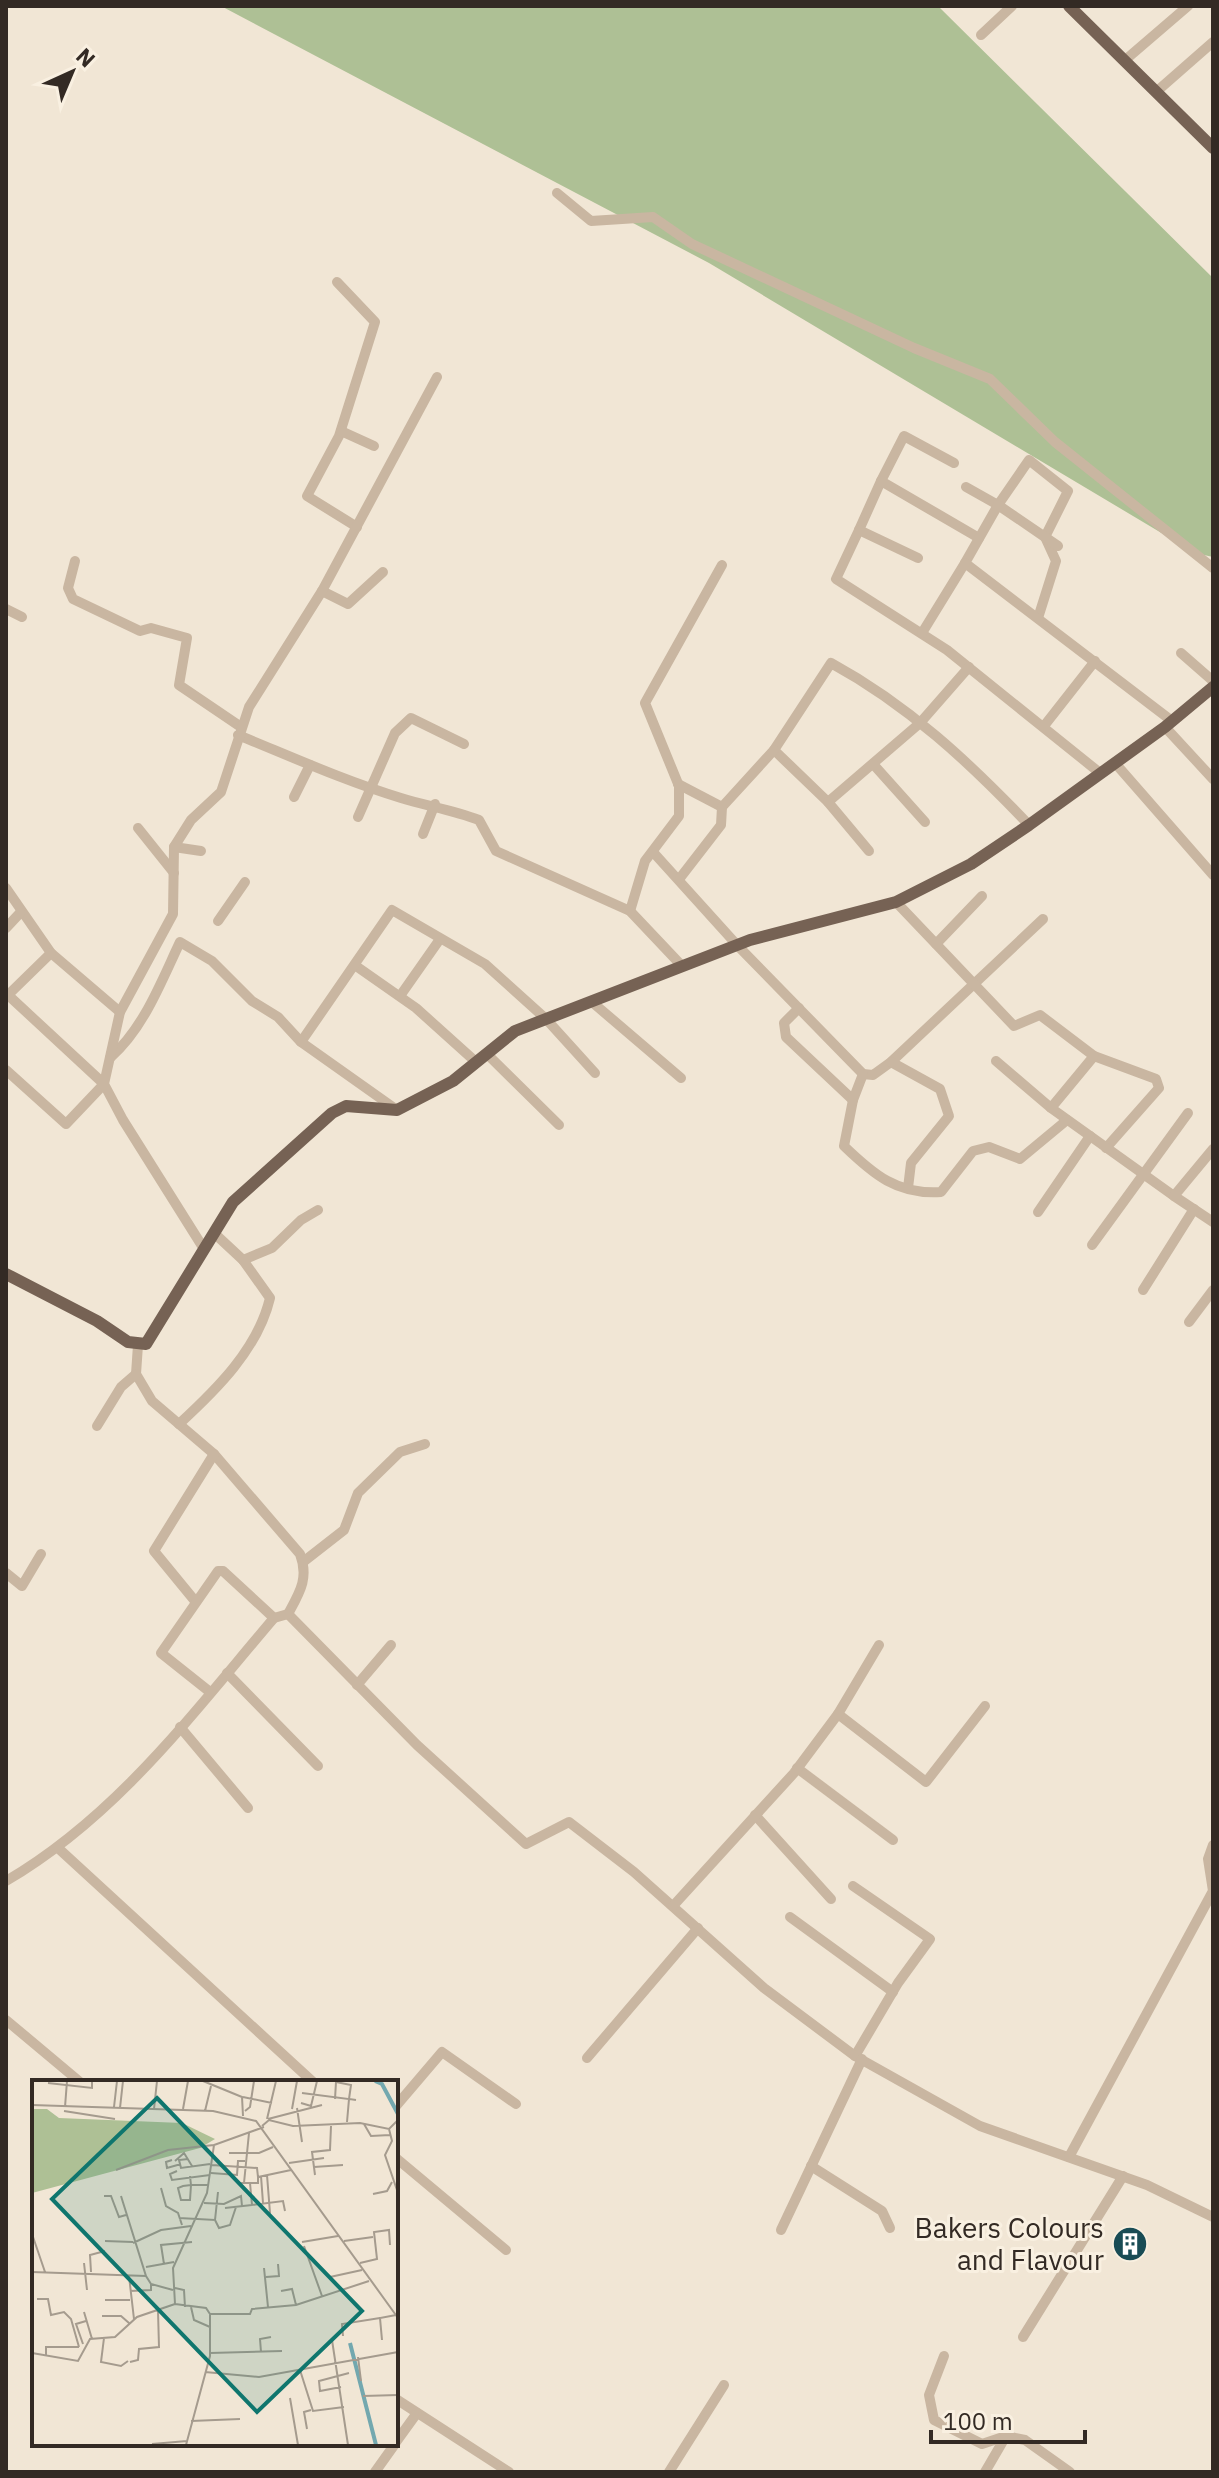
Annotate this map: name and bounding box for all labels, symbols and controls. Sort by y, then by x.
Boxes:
north arrow [32,32,112,112]
text: N [70,41,102,73]
inset map [32,2080,398,2446]
place label: Bakers Colours and Flavour [914,2209,1104,2278]
building icon: Bakers Colours and Flavour [1111,2225,1149,2263]
scale bar [931,2394,1085,2444]
text: 100 m [943,2405,1013,2437]

